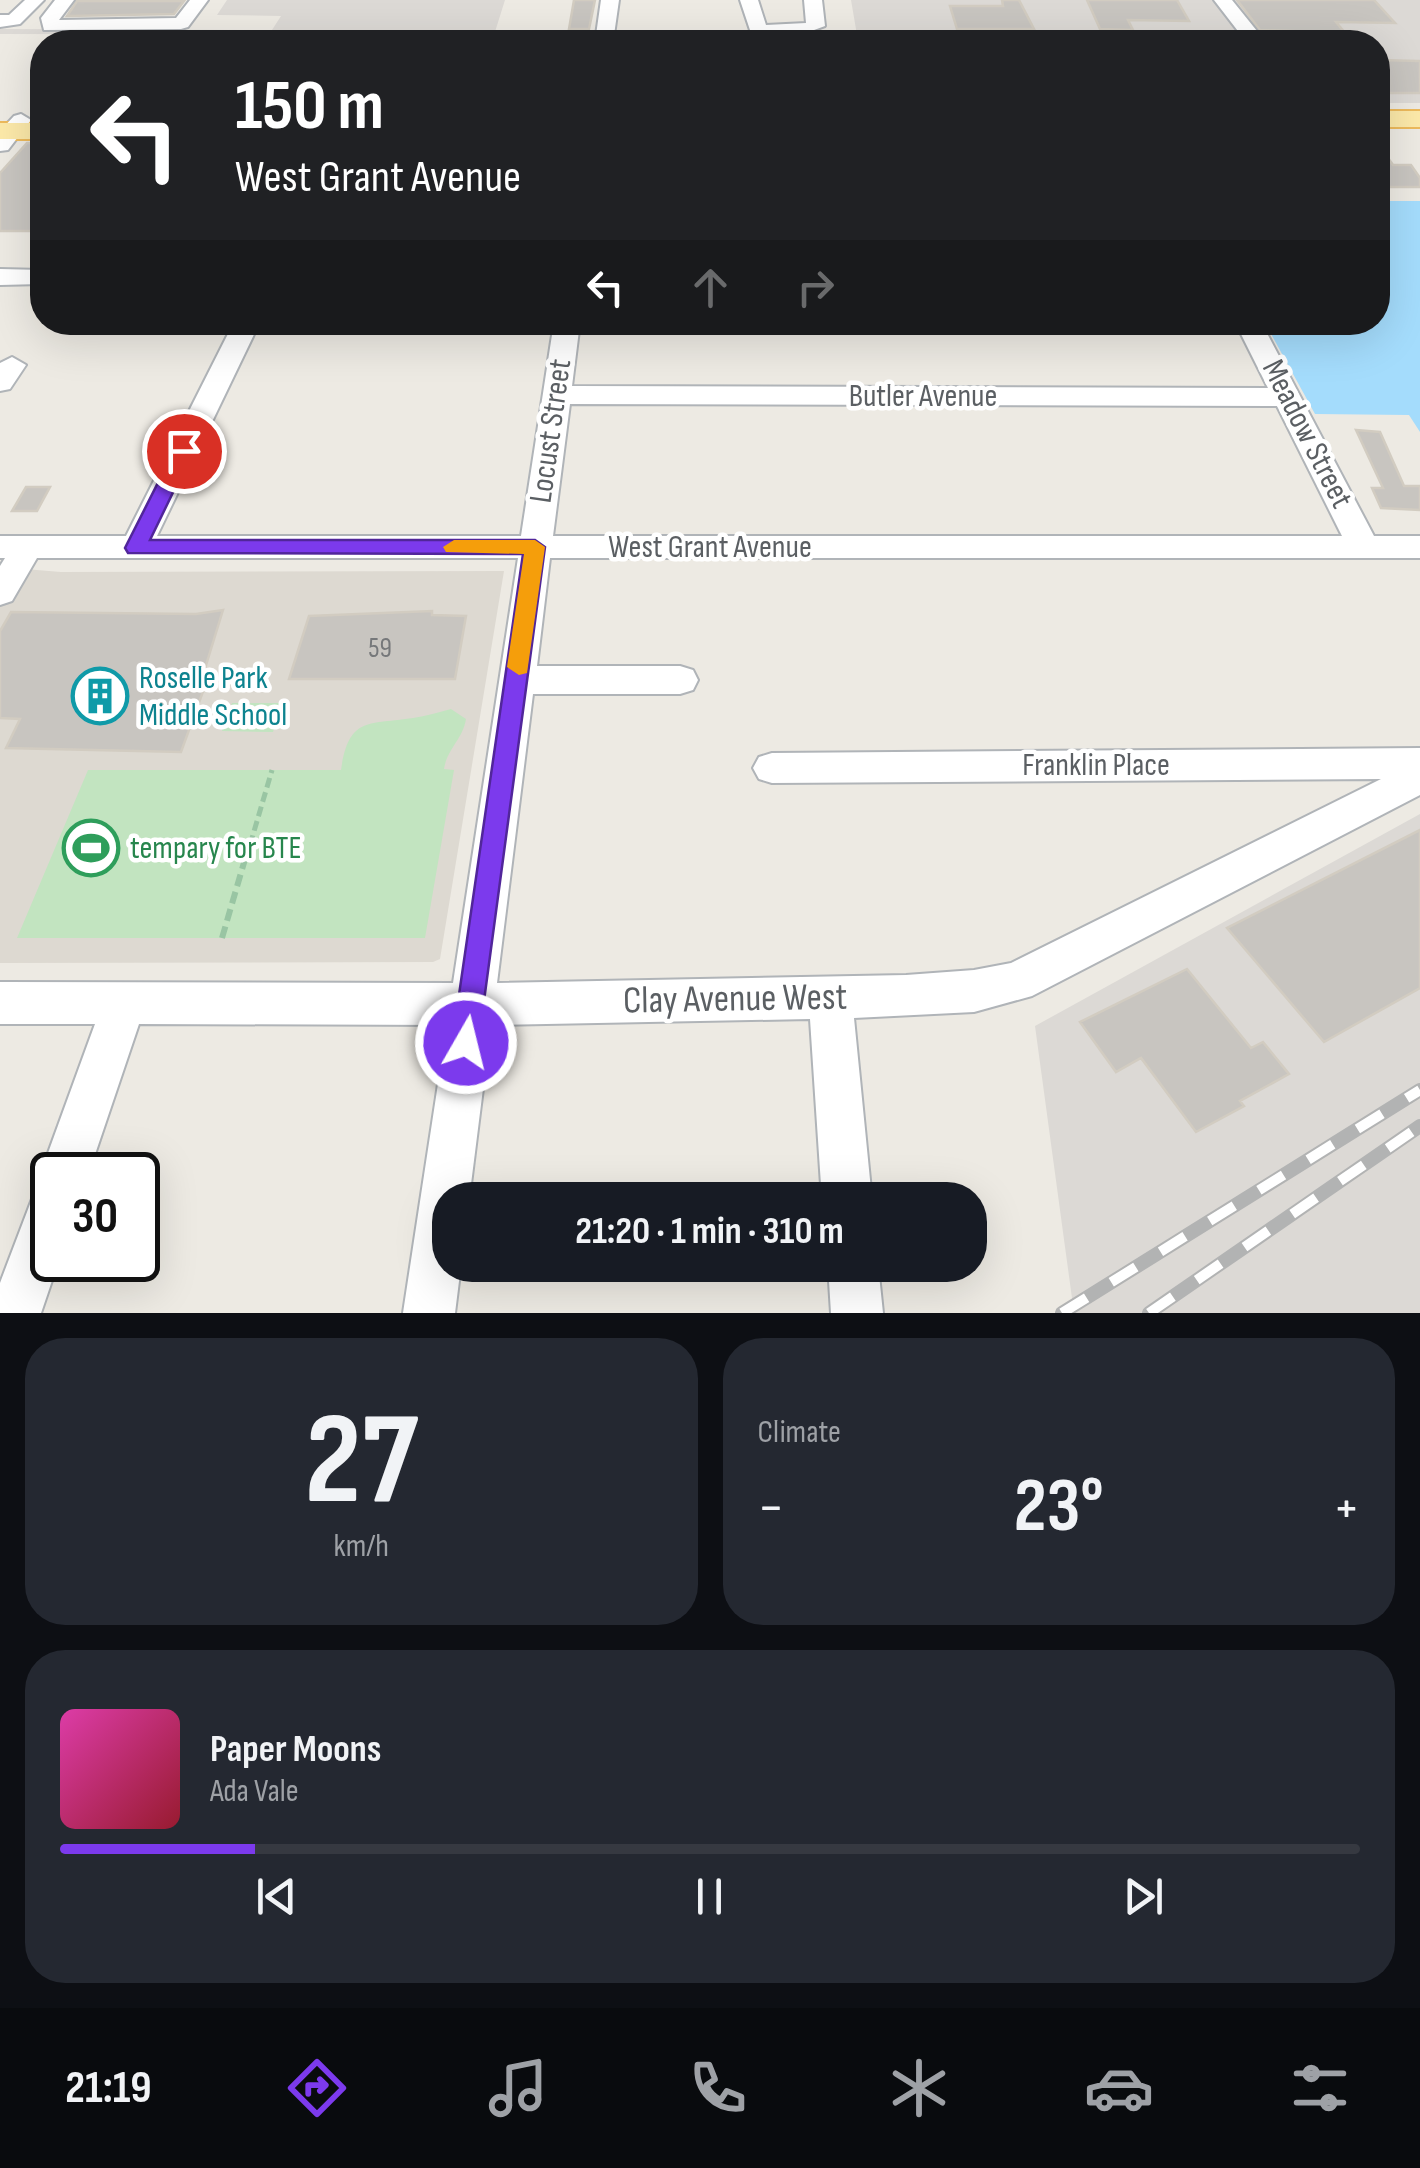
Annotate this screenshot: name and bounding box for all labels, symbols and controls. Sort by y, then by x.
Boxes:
text: 150 m [235,65,384,149]
icon: left [70,70,200,200]
text: West Grant Avenue [235,150,521,205]
icon: left [578,260,633,315]
icon: ahead [683,260,738,315]
icon: right [788,260,843,315]
street label: Meadow Street [1253,353,1361,515]
street label: Locust Street [522,357,580,505]
street label: Butler Avenue [849,377,997,416]
pin [142,409,227,494]
icon: arrive [157,424,212,479]
street label: West Grant Avenue [608,528,812,567]
house number: 59 [368,632,392,665]
place label: Roselle Park Middle School [139,659,287,735]
building icon: Roselle Park Middle School [70,666,130,726]
street label: Franklin Place [1022,746,1170,785]
sports icon: tempary for BTE [61,818,121,878]
place label: tempary for BTE [130,829,302,868]
street label: Clay Avenue West [623,975,847,1023]
position arrow [414,991,518,1095]
speed limit sign: 30 [30,1152,160,1282]
text: 21:20 · 1 min · 310 m [575,1209,844,1254]
text: 27 [304,1384,418,1540]
text: Climate [758,1413,841,1452]
text: 23° [1014,1462,1104,1553]
text: − [758,1475,784,1542]
text: + [1333,1475,1360,1542]
text: km/h [334,1527,389,1566]
text: Paper Moons [210,1727,381,1772]
text: Ada Vale [210,1772,299,1811]
icon: previous [249,1869,304,1924]
icon: pause [682,1869,737,1924]
icon: next [1116,1869,1171,1924]
icon: directions [282,2053,352,2123]
icon: music [483,2053,553,2123]
icon: phone [683,2053,753,2123]
icon: climate [884,2053,954,2123]
icon: car [1084,2053,1154,2123]
icon: filters [1285,2053,1355,2123]
text: 21:19 [65,2061,152,2116]

